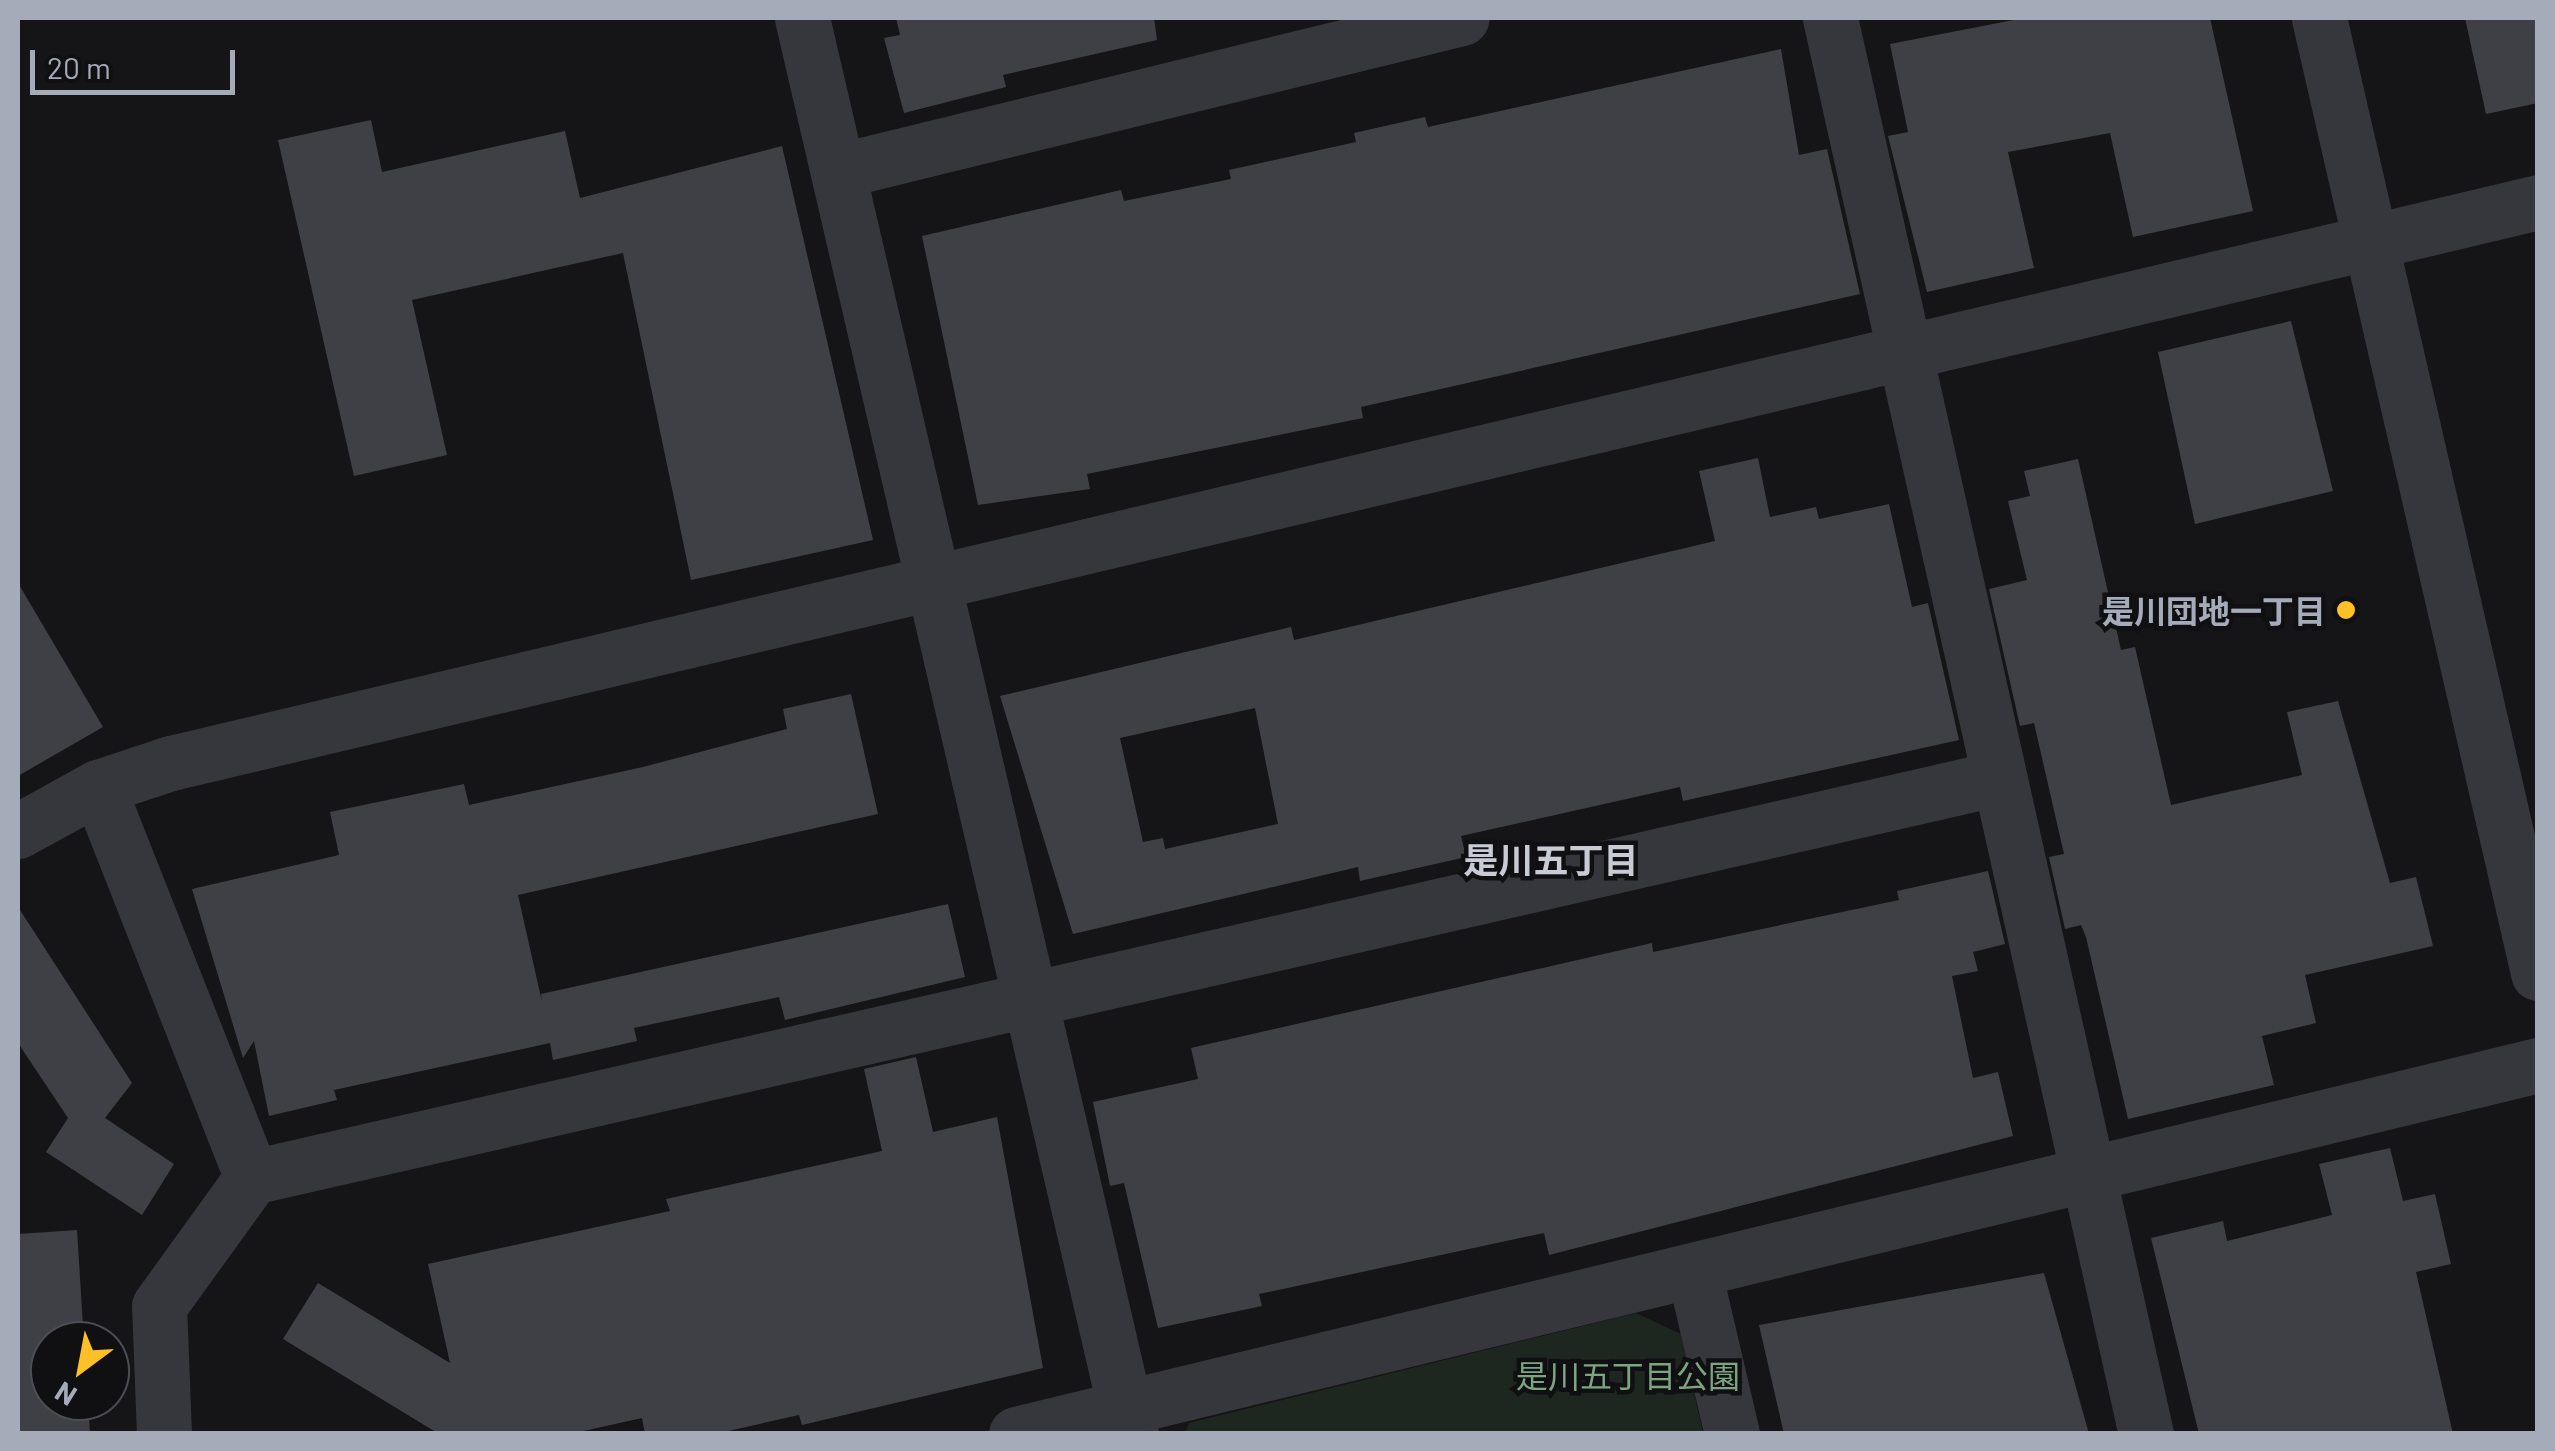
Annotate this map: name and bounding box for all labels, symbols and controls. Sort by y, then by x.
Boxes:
scale bar [35,30,240,92]
text: 20 m [47,49,111,85]
place label: 是川団地一丁目 [2102,591,2326,629]
marker: 是川団地一丁目 [2335,599,2357,621]
district label: 是川五丁目 [1464,838,1638,880]
north arrow [30,1321,130,1421]
park label: 是川五丁目公園 [1516,1356,1740,1394]
text: N [48,1375,82,1414]

